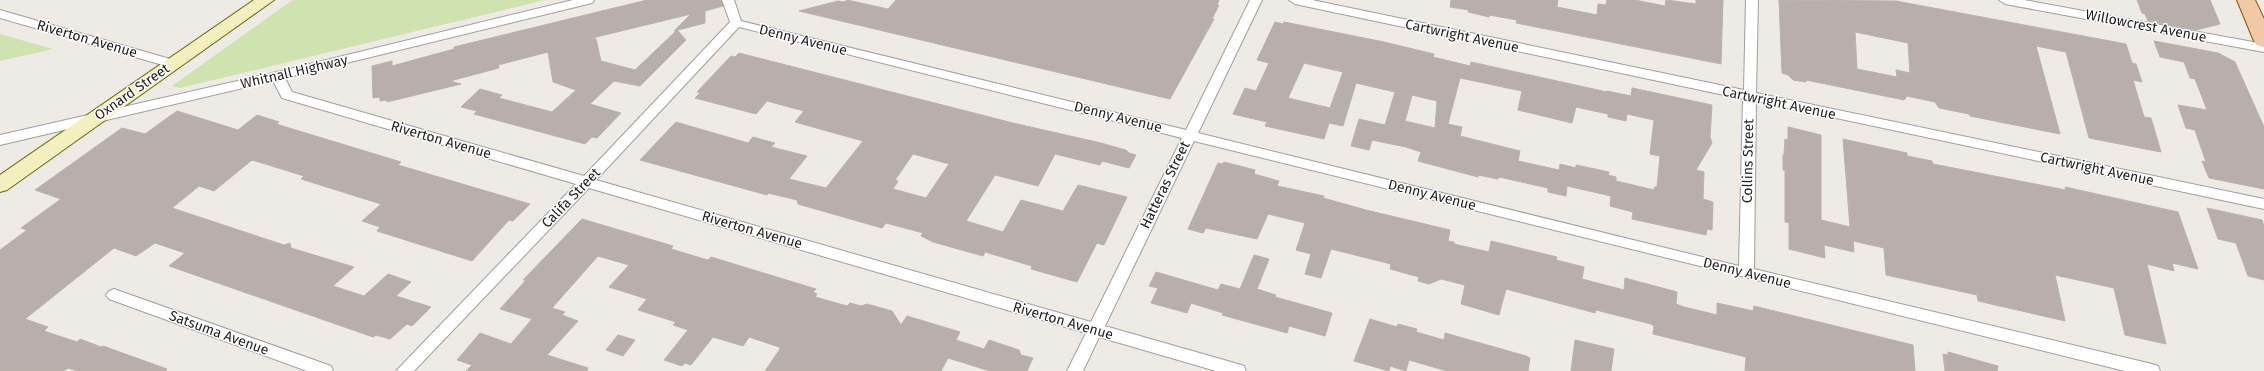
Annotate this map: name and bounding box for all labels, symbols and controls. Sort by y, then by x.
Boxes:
street label: Willowcrest Avenue [2084,6,2208,46]
street label: Cartwright Avenue [1404,16,1520,56]
street label: Riverton Avenue [35,17,139,61]
street label: Denny Avenue [757,21,849,59]
street label: Whitnall Highway [239,51,349,93]
street label: Oxnard Street [91,59,173,124]
street label: Cartwright Avenue [1721,83,1837,123]
street label: Denny Avenue [1072,98,1164,136]
street label: Riverton Avenue [389,118,493,162]
street label: Collins Street [1739,118,1757,203]
street label: Hatteras Street [1136,138,1194,232]
street label: Cartwright Avenue [2039,149,2155,189]
street label: Califa Street [538,164,604,232]
street label: Denny Avenue [1386,176,1478,214]
street label: Riverton Avenue [700,208,804,252]
street label: Denny Avenue [1701,254,1793,292]
street label: Riverton Avenue [1011,299,1115,343]
street label: Satsuma Avenue [167,307,271,359]

